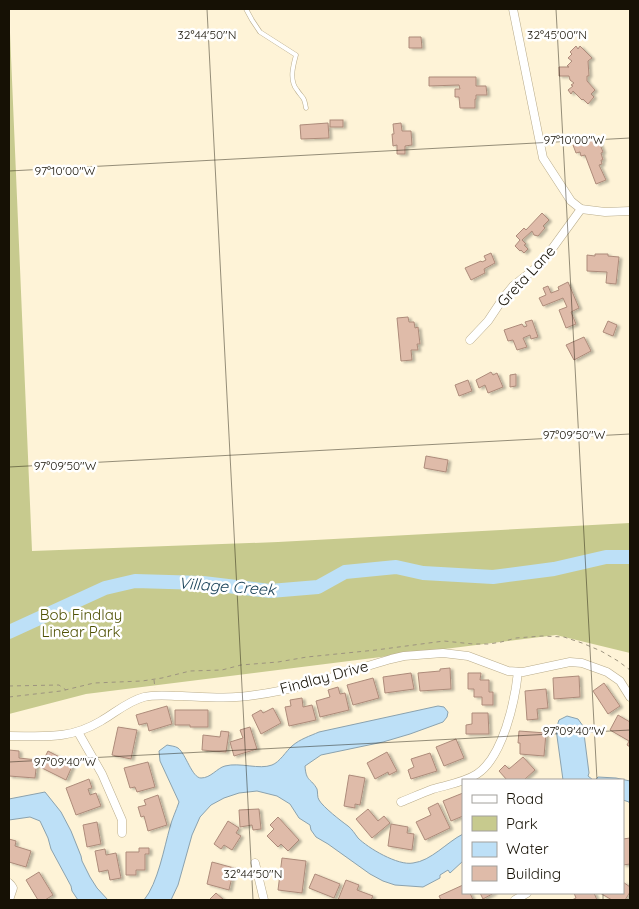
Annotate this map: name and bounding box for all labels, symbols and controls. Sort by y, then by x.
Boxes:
text: 32°44'50"N [178,27,236,42]
text: 32°45'00"N [527,27,587,42]
text: 97°10'00"W [544,132,605,147]
text: 97°10'00"W [35,163,96,178]
street label: Greta Lane [493,241,559,311]
text: 97°09'50"W [543,427,606,442]
text: 97°09'50"W [34,458,97,473]
water label: Village Creek [178,573,278,599]
park label: Bob Findlay Linear Park [40,605,122,641]
street label: Findlay Drive [278,656,370,698]
text: 97°09'40"W [543,723,606,738]
text: 97°09'40"W [34,754,97,769]
legend [462,779,624,894]
text: Road [506,789,543,808]
text: Park [506,814,538,833]
text: Water [506,839,549,858]
text: Building [506,864,561,883]
text: 32°44'50"N [224,866,282,881]

